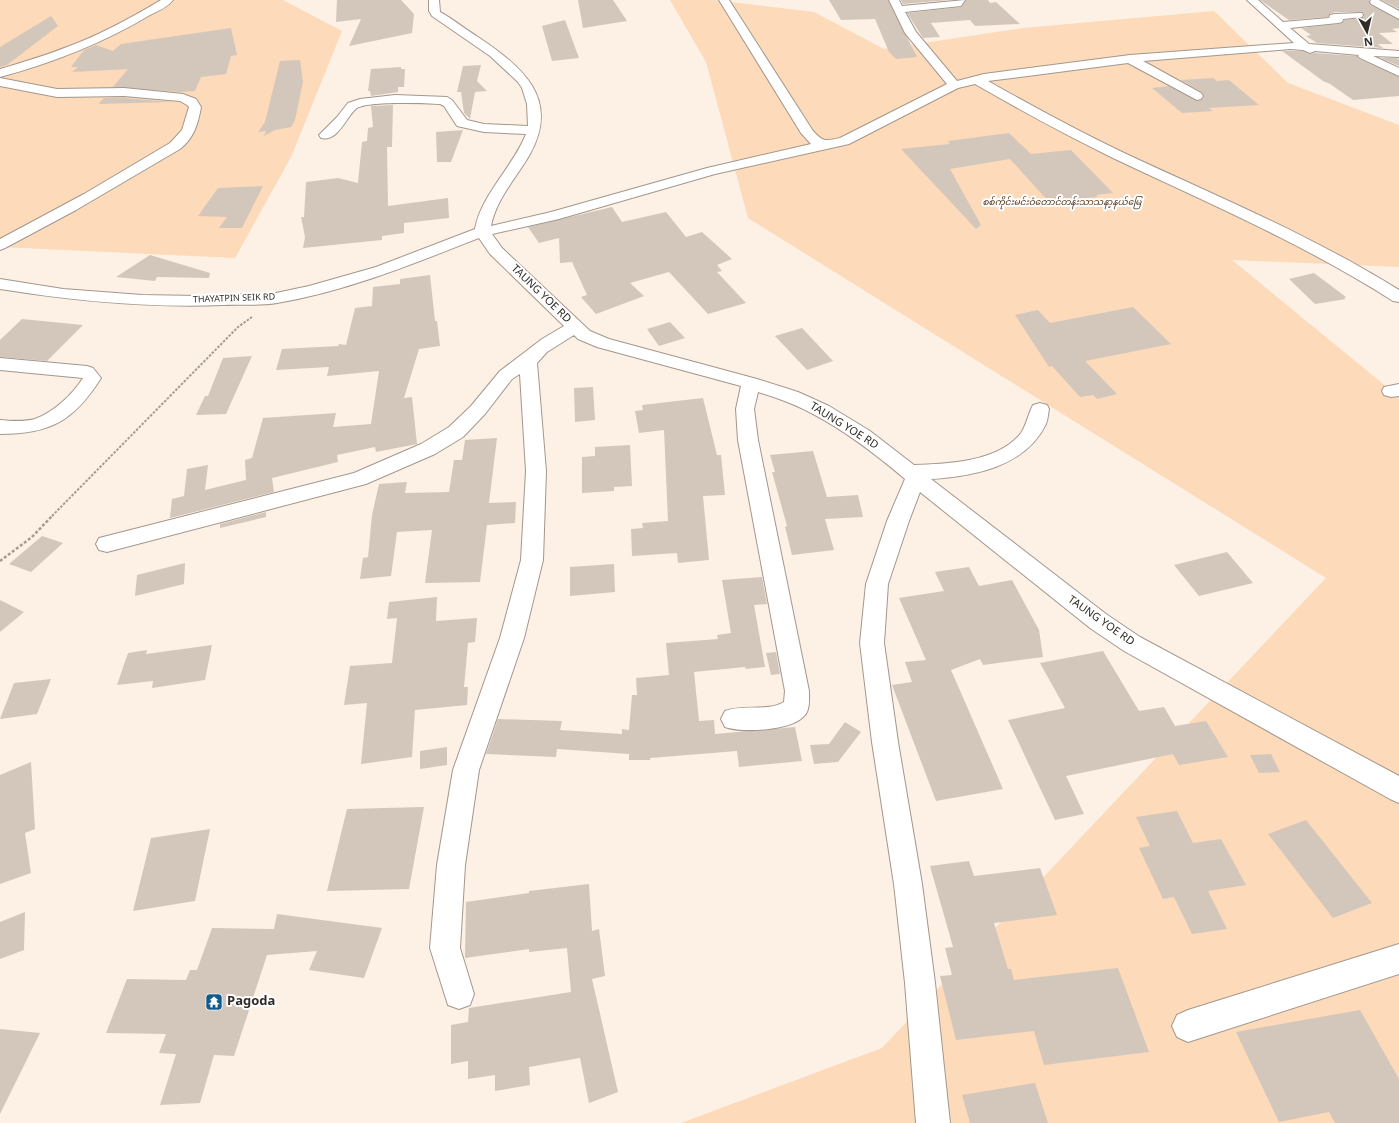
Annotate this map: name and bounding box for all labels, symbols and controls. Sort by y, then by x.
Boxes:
north arrow [1347,12,1387,52]
text: N [1362,28,1374,53]
park label: စစ်ကိုင်းမင်းဝံတောင်တန်းသာသနာ့နယ်မြေ [983,193,1143,213]
street label: TAUNG YOE RD [505,258,577,330]
street label: THAYATPIN SEIK RD [193,288,276,310]
street label: TAUNG YOE RD [805,395,883,457]
street label: TAUNG YOE RD [1062,589,1140,653]
place label: Pagoda [227,988,275,1016]
temple icon: Pagoda [204,992,224,1012]

